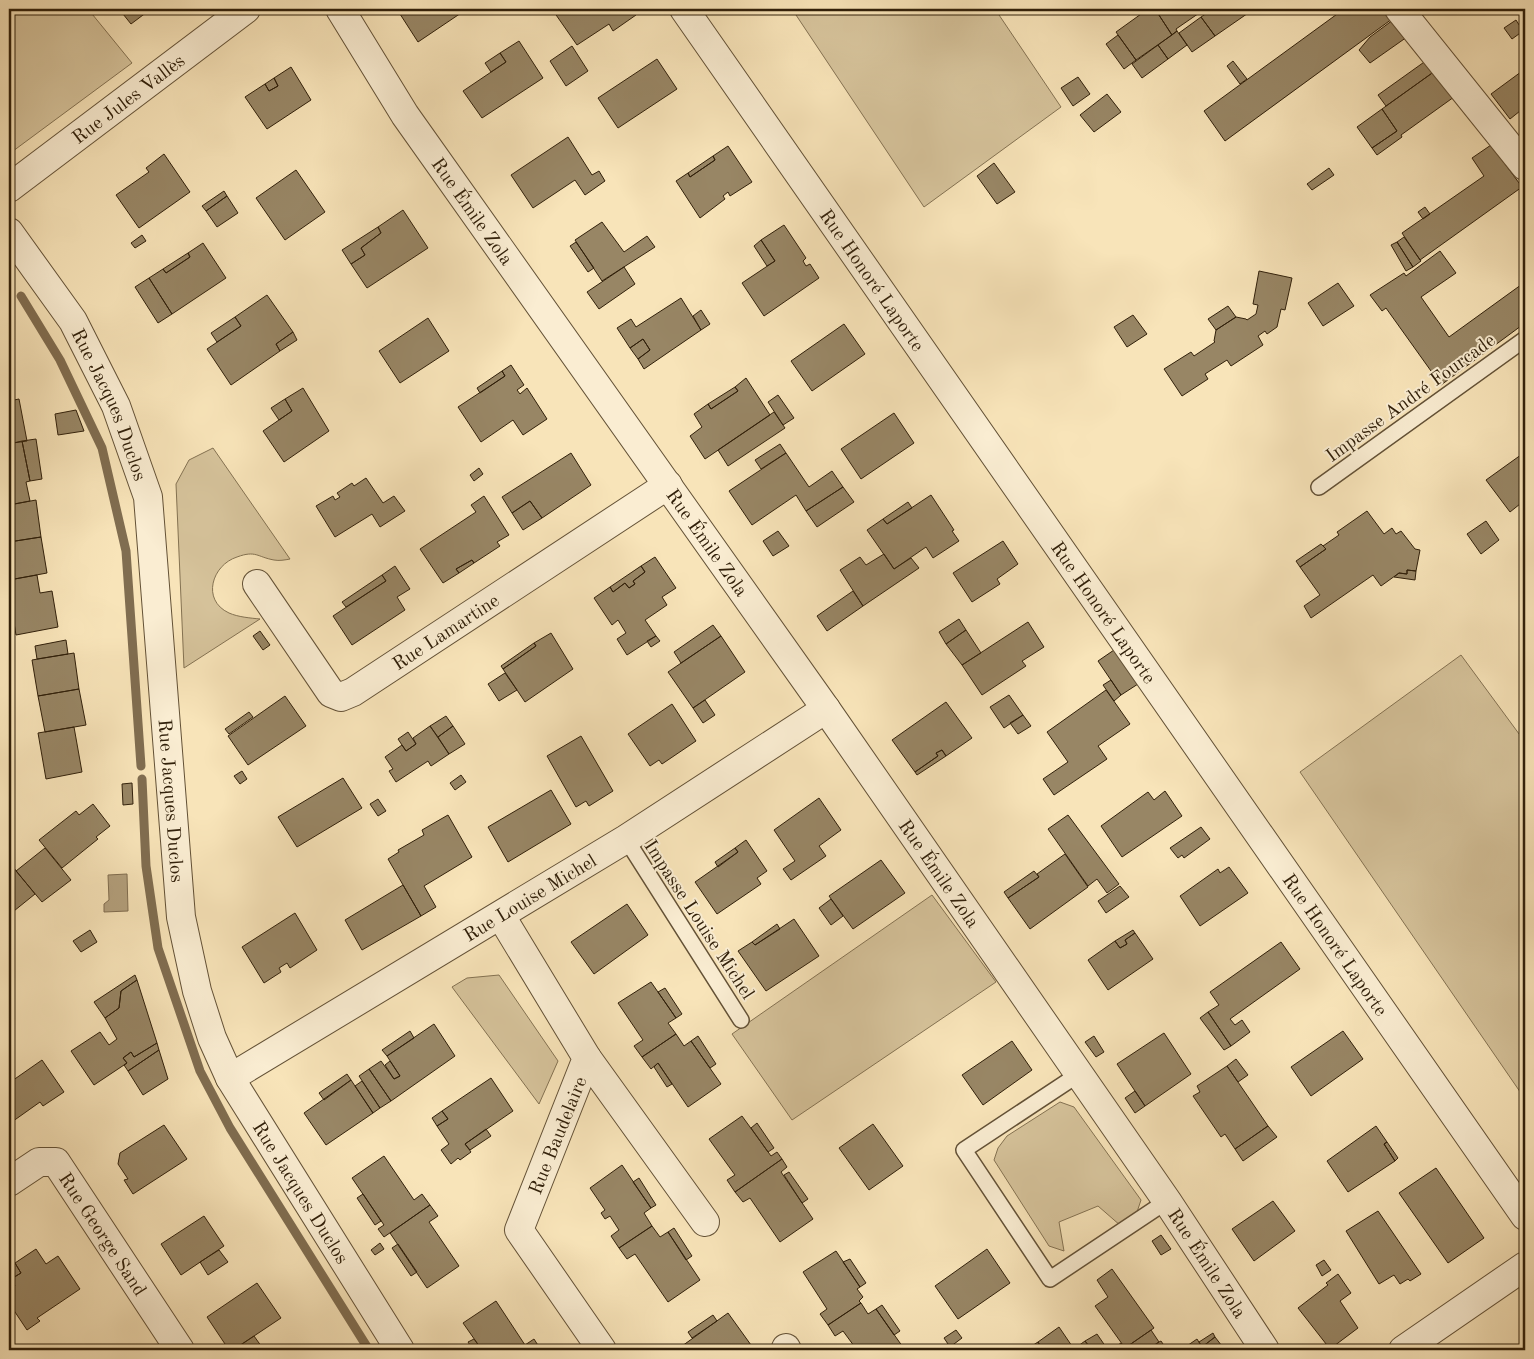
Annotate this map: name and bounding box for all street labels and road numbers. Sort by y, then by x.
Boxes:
street label: Rue Jules Vallès [70,52,189,149]
street label: Rue Émile Zola [427,155,516,270]
street label: Rue Honoré Laporte [815,207,927,356]
street label: Rue Jacques Duclos [67,326,149,484]
street label: Impasse André Fourcade [1323,331,1500,467]
street label: Rue Émile Zola [661,486,751,601]
street label: Rue Honoré Laporte [1046,539,1158,688]
street label: Rue Lamartine [390,592,503,675]
street label: Rue Jacques Duclos [153,718,185,883]
street label: Rue Émile Zola [894,817,982,932]
street label: Impasse Louise Michel [639,837,756,1003]
street label: Rue Louise Michel [461,852,601,946]
street label: Rue Honoré Laporte [1278,871,1390,1020]
street label: Rue Baudelaire [527,1074,592,1198]
street label: Rue Jacques Duclos [248,1119,351,1268]
street label: Rue George Sand [54,1170,149,1300]
street label: Rue Émile Zola [1163,1206,1249,1323]

